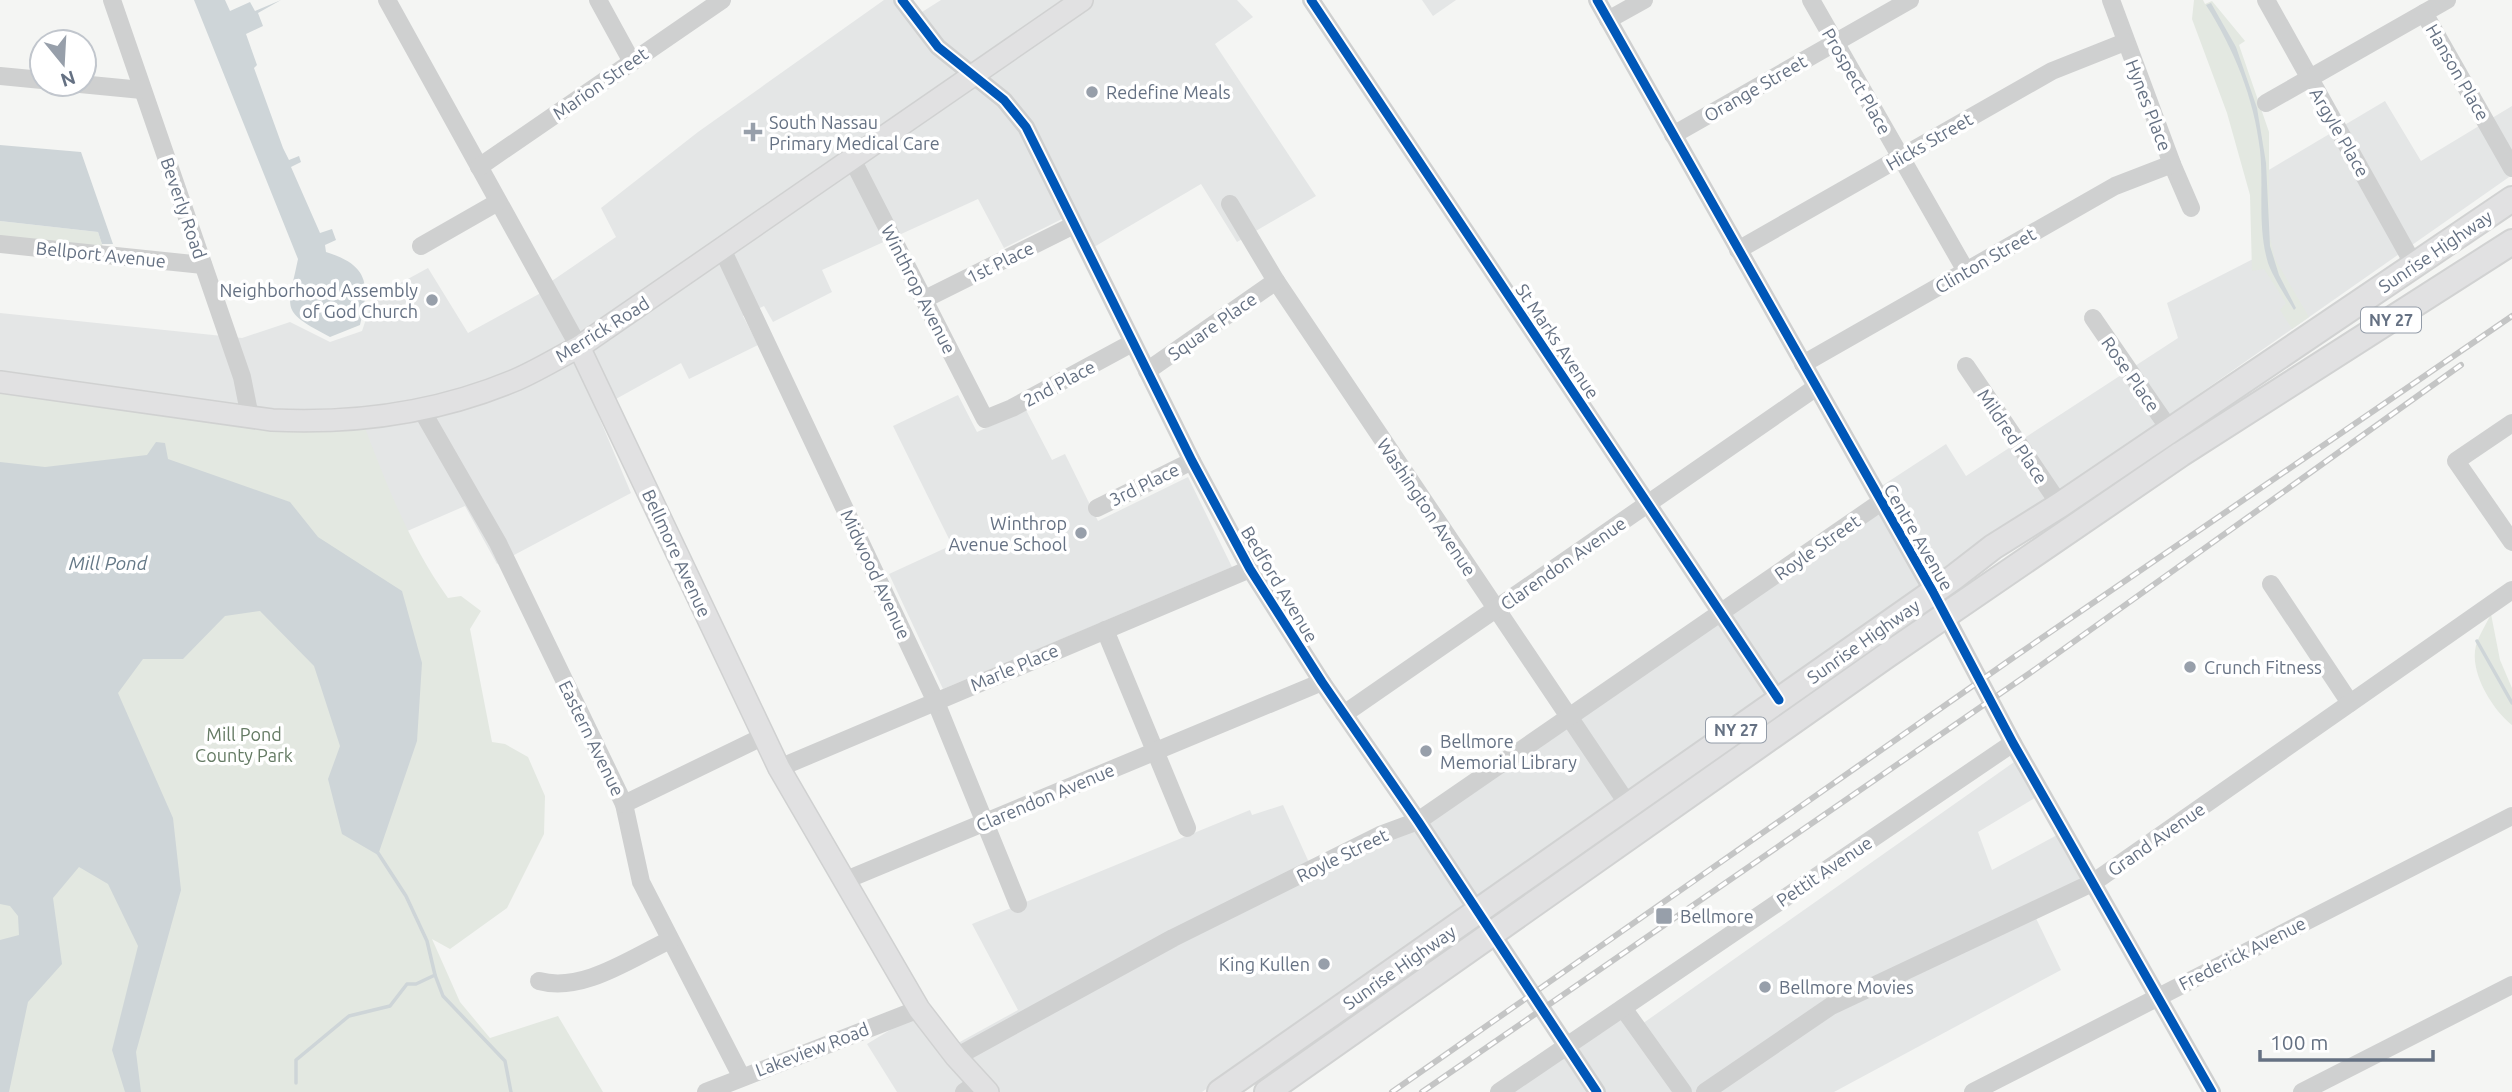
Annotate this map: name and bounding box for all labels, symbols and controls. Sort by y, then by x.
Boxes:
street label: Hanson Place [2422,20,2494,124]
street label: Prospect Place [1819,24,1895,138]
north arrow [28,28,98,98]
street label: Marion Street [549,43,651,123]
street label: Orange Street [1700,51,1810,125]
street label: Hynes Place [2122,56,2176,154]
text: N [58,67,78,92]
place label: Redefine Meals [1106,82,1231,102]
marker: Redefine Meals [1084,84,1100,100]
street label: Argyle Place [2307,84,2373,180]
street label: Hicks Street [1882,108,1976,174]
place label: South Nassau Primary Medical Care [769,112,940,153]
marker: South Nassau Primary Medical Care [743,122,763,142]
street label: Beverly Road [157,155,211,261]
street label: Sunrise Highway [2375,206,2496,296]
street label: Winthrop Avenue [878,221,960,357]
street label: Clinton Street [1931,223,2039,297]
street label: Bellport Avenue [35,237,167,271]
street label: 1st Place [963,237,1037,287]
place label: Neighborhood Assembly of God Church [219,280,418,321]
street label: St Marks Avenue [1512,280,1604,402]
street label: Square Place [1164,288,1260,364]
marker: Neighborhood Assembly of God Church [424,292,440,308]
street label: Merrick Road [551,292,653,366]
road number: NY 27 [2361,308,2421,332]
street label: Rose Place [2098,333,2164,415]
street label: 2nd Place [1020,356,1098,410]
street label: Mildred Place [1974,385,2052,487]
street label: Washington Avenue [1374,435,1480,579]
street label: 3rd Place [1106,459,1182,509]
street label: Centre Avenue [1880,480,1958,594]
street label: Bellmore Avenue [639,486,715,620]
street label: Midwood Avenue [837,506,915,642]
street label: Royle Street [1771,510,1863,584]
street label: Clarendon Avenue [1497,512,1629,614]
place label: Winthrop Avenue School [948,513,1067,554]
street label: Bedford Avenue [1238,523,1322,645]
marker: Winthrop Avenue School [1073,525,1089,541]
water label: Mill Pond [69,552,149,574]
street label: Sunrise Highway [1803,595,1923,687]
street label: Marle Place [967,640,1061,694]
place label: Crunch Fitness [2204,657,2322,677]
marker: Crunch Fitness [2182,659,2198,675]
street label: Eastern Avenue [555,677,629,799]
road number: NY 27 [1706,718,1766,743]
park label: Mill Pond County Park [195,724,293,765]
place label: Bellmore Memorial Library [1440,731,1577,772]
marker: Bellmore Memorial Library [1418,743,1434,759]
street label: Clarendon Avenue [973,759,1117,835]
street label: Grand Avenue [2104,798,2208,880]
street label: Royle Street [1293,824,1391,886]
street label: Pettit Avenue [1773,832,1875,910]
marker: Bellmore [1654,906,1674,926]
place label: Bellmore [1680,906,1754,926]
street label: Frederick Avenue [2175,912,2309,994]
street label: Sunrise Highway [1339,921,1459,1013]
place label: King Kullen [1219,954,1310,974]
marker: King Kullen [1316,956,1332,972]
place label: Bellmore Movies [1779,977,1914,997]
marker: Bellmore Movies [1757,979,1773,995]
street label: Lakeview Road [752,1018,872,1080]
scale bar [2260,1018,2433,1062]
text: 100 m [2270,1030,2328,1054]

